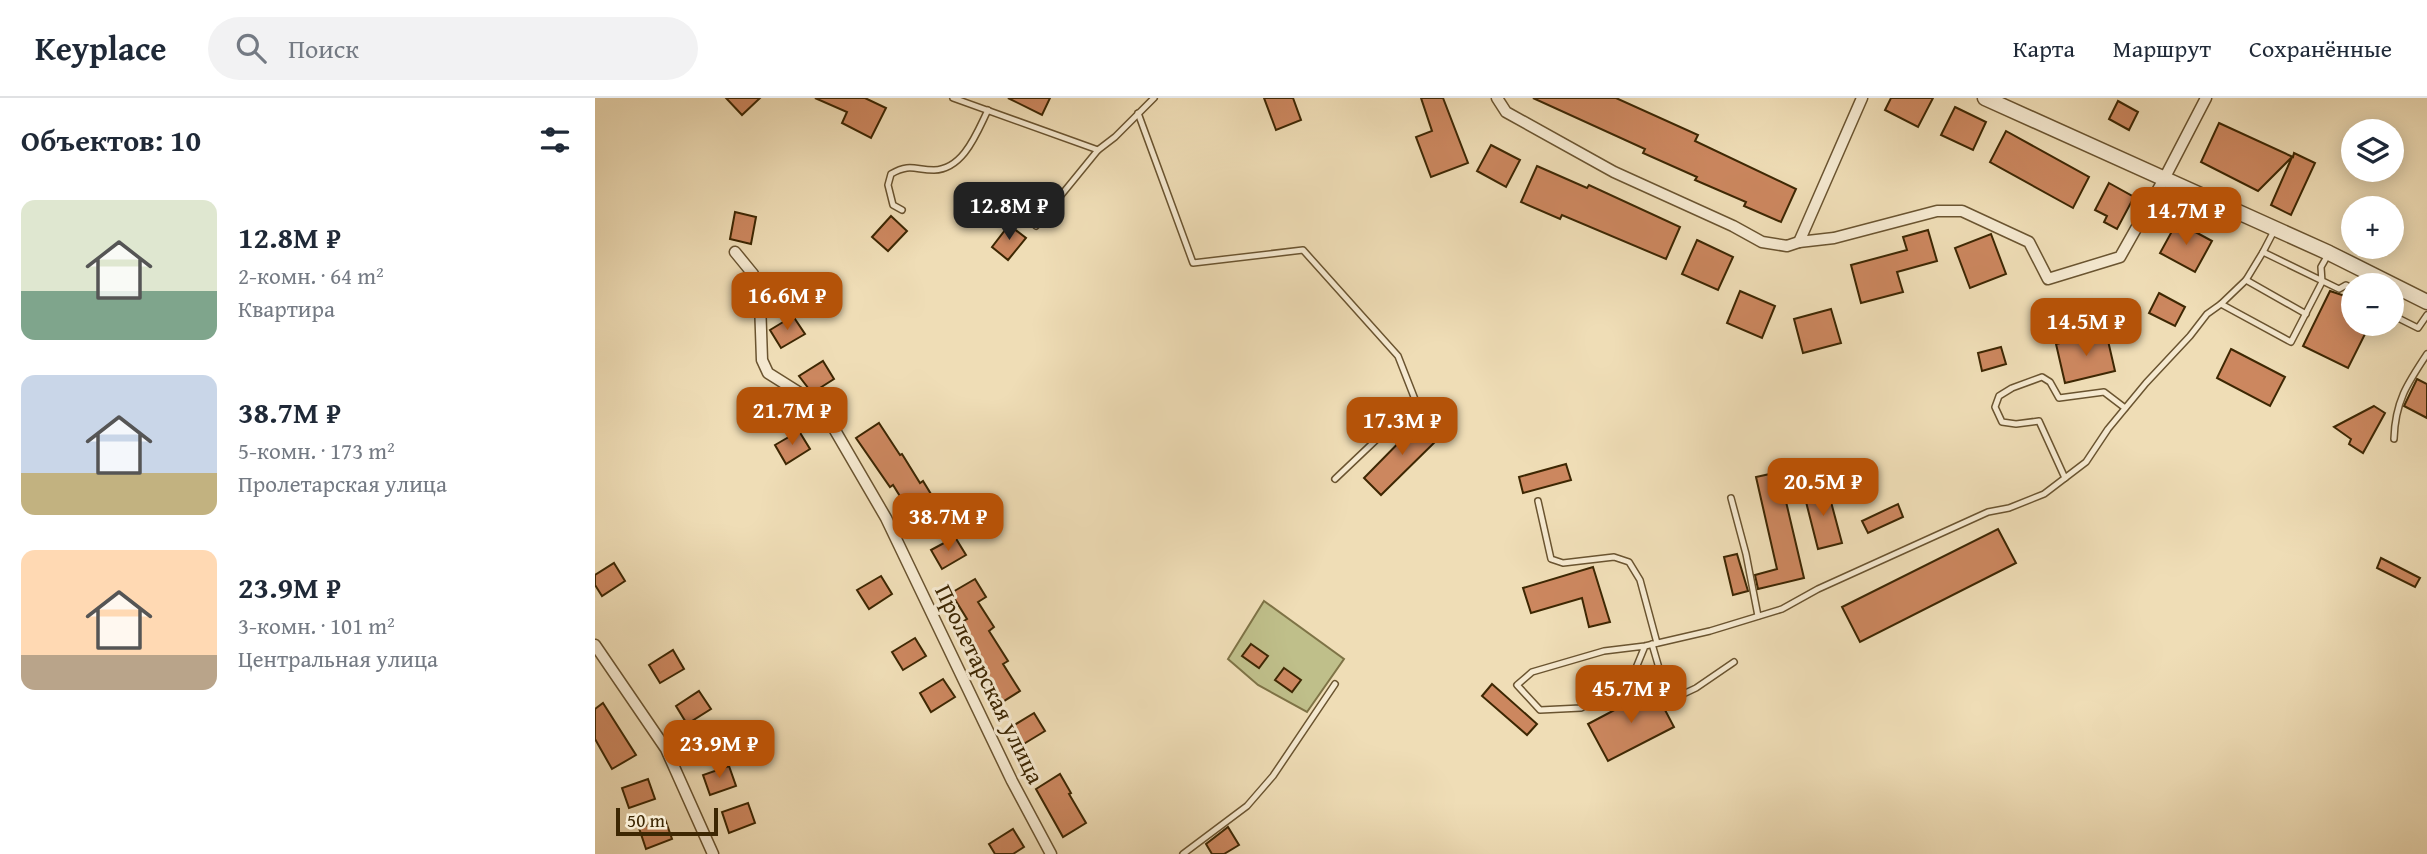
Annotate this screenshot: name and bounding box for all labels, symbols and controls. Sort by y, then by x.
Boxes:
search box [208,17,698,80]
text: Keyplace [35,24,166,72]
icon: search [232,29,270,67]
text: Поиск [288,29,359,68]
text: Карта [2013,31,2075,66]
text: Маршрут [2113,31,2211,66]
text: Сохранённые [2249,31,2392,66]
text: Объектов: 10 [21,118,201,162]
map controls [2341,119,2404,336]
button: layers [2341,119,2404,182]
icon: filters [536,121,574,159]
pin: 12.8M ₽ [944,183,1074,242]
text: 12.8M ₽ [969,188,1049,221]
pin: 14.7M ₽ [2121,188,2251,247]
text: 14.7M ₽ [2146,193,2226,226]
button: + [2341,196,2404,259]
text: 12.8M ₽ [238,215,341,259]
icon: home [77,228,161,312]
text: 2-комн. · 64 m² [238,259,384,292]
pin: 16.6M ₽ [722,272,852,332]
button: − [2341,273,2404,336]
text: 16.6M ₽ [747,278,827,311]
text: Квартира [238,292,335,325]
pin: 14.5M ₽ [2021,299,2151,358]
text: 14.5M ₽ [2046,304,2126,337]
pin: 21.7M ₽ [727,388,857,447]
text: 38.7M ₽ [238,390,341,434]
text: 21.7M ₽ [752,393,832,426]
pin: 17.3M ₽ [1337,398,1467,457]
icon: home [77,403,161,487]
text: 17.3M ₽ [1362,403,1442,436]
text: 5-комн. · 173 m² [238,434,395,467]
pin: 20.5M ₽ [1758,458,1888,518]
text: 20.5M ₽ [1783,464,1863,497]
text: Пролетарская улица [238,467,447,500]
pin: 38.7M ₽ [883,494,1013,553]
text: 38.7M ₽ [908,499,988,532]
text: 23.9M ₽ [238,565,341,609]
icon: home [77,578,161,662]
street label: Пролетарская улица [926,578,1054,790]
text: 3-комн. · 101 m² [238,609,395,642]
text: Центральная улица [238,642,438,675]
pin: 45.7M ₽ [1566,666,1696,725]
text: 45.7M ₽ [1591,671,1671,704]
pin: 23.9M ₽ [654,720,784,780]
text: 23.9M ₽ [679,726,759,759]
scale bar [616,805,717,837]
text: 50 m [627,806,665,834]

